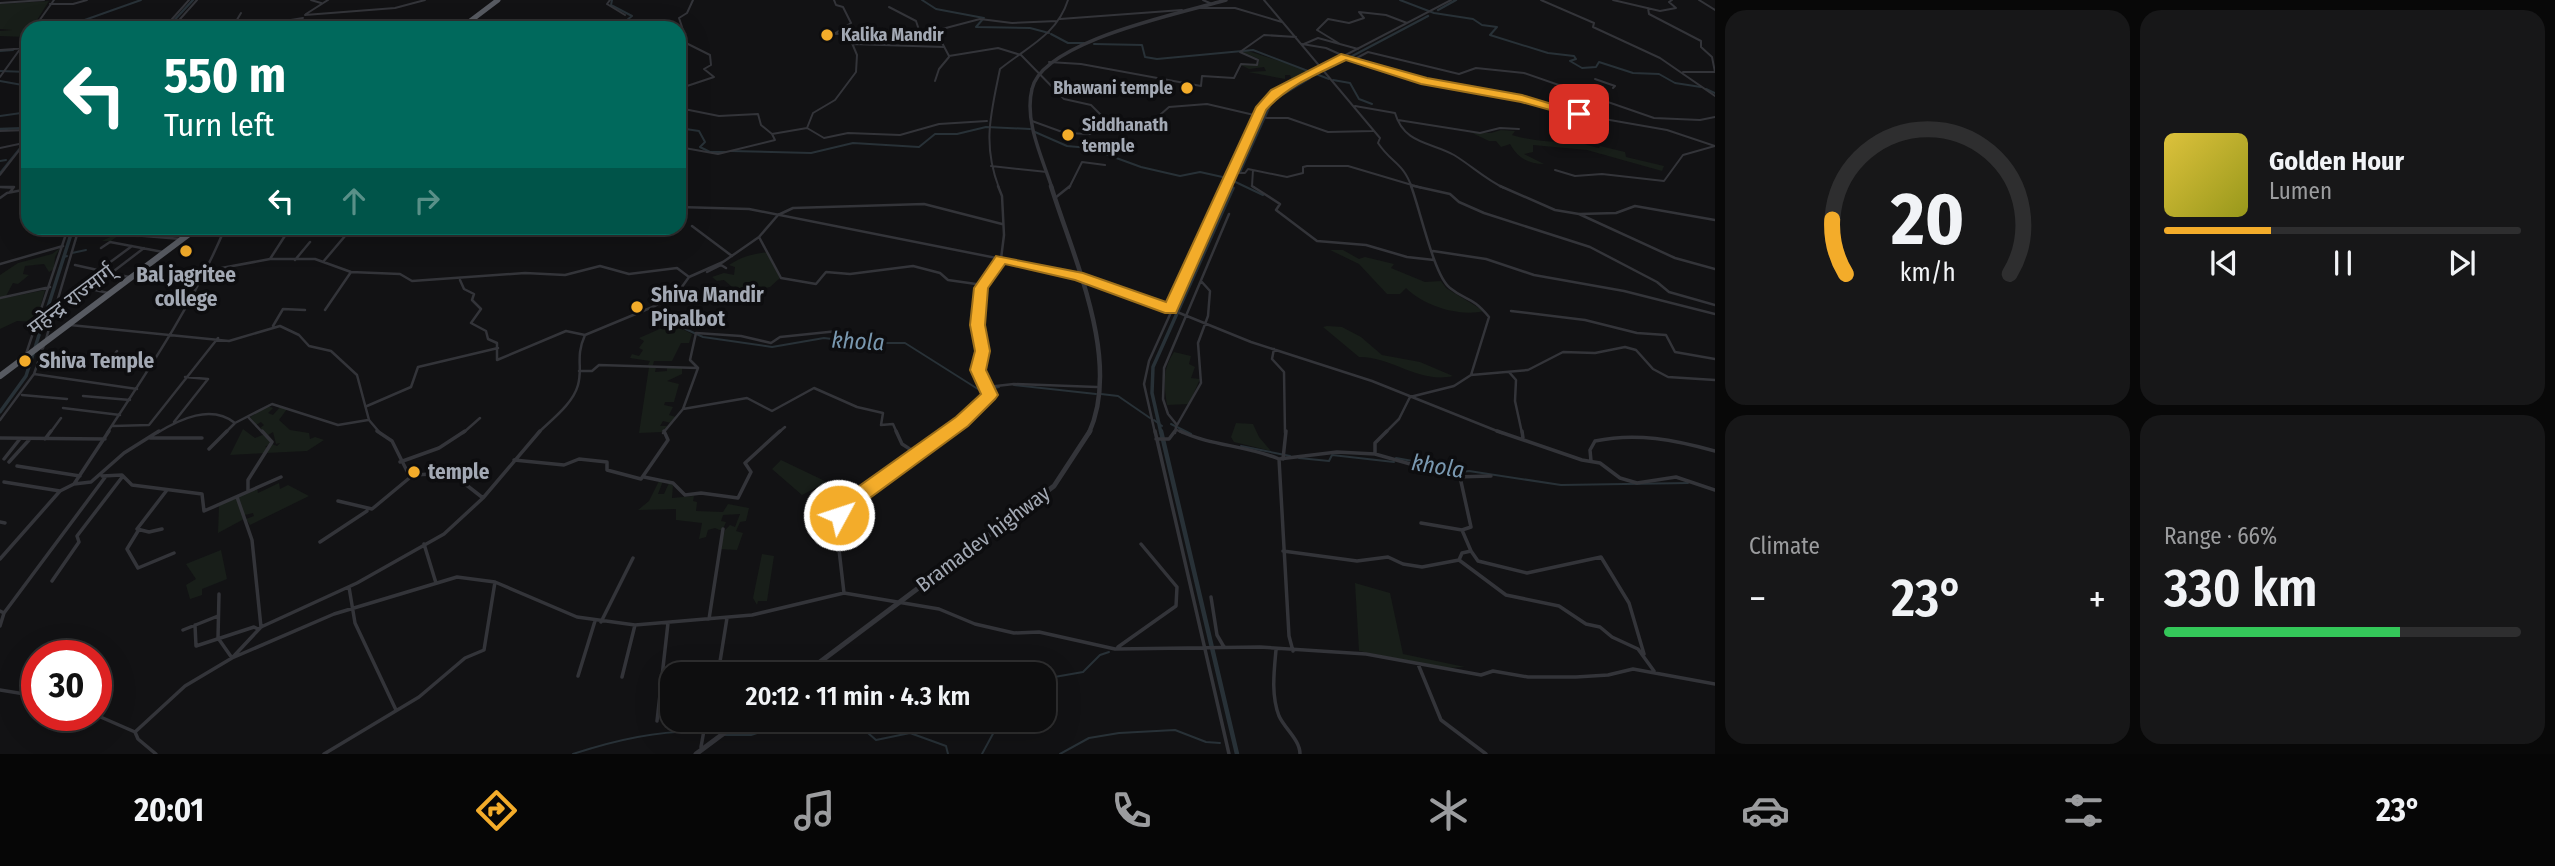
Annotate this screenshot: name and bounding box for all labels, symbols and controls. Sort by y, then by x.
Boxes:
place label: Kalika Mandir [841,24,944,46]
marker: Kalika Mandir [819,27,835,43]
text: 550 m [164,46,286,105]
icon: left [49,49,140,140]
place label: Bhawani temple [1053,77,1173,99]
marker: Bhawani temple [1179,80,1195,96]
pin [1549,84,1609,144]
icon: arrive [1560,95,1598,133]
text: Turn left [164,106,274,144]
place label: Siddhanath temple [1082,114,1168,157]
marker: Siddhanath temple [1060,127,1076,143]
text: Golden Hour [2269,146,2404,177]
text: 20 [1890,176,1964,263]
text: Lumen [2269,177,2332,205]
icon: left [262,182,300,220]
icon: ahead [335,182,373,220]
icon: right [408,182,446,220]
marker: Bal jagritee college [178,243,194,259]
icon: previous [2205,244,2243,282]
icon: pause [2324,244,2362,282]
icon: next [2443,244,2481,282]
street label: महेन्द्र राज्मार्ग् [22,257,122,341]
text: km/h [1900,258,1955,288]
place label: Bal jagritee college [136,262,236,312]
place label: Shiva Mandir Pipalbot [651,282,764,332]
marker: Shiva Mandir Pipalbot [629,299,645,315]
water label: khola [831,326,885,356]
place label: Shiva Temple [39,348,154,374]
marker: Shiva Temple [17,353,33,369]
water label: khola [1409,448,1467,484]
place label: temple [428,459,490,485]
marker: temple [406,464,422,480]
position arrow [802,478,876,552]
street label: Bramadev highway [911,480,1056,598]
text: Range · 66% [2164,522,2277,550]
text: Climate [1749,532,1820,560]
text: 330 km [2164,557,2318,620]
text: 23° [1891,567,1964,630]
text: − [1749,576,1766,622]
text: + [2089,576,2106,622]
speed limit sign: 30 [21,640,112,731]
text: 20:12 · 11 min · 4.3 km [746,681,970,712]
icon: directions [472,786,521,835]
icon: music [790,786,839,835]
icon: phone [1107,786,1156,835]
icon: climate [1424,786,1473,835]
icon: car [1741,786,1790,835]
icon: filters [2059,786,2108,835]
text: 20:01 [134,791,204,829]
text: 23° [2376,791,2421,829]

